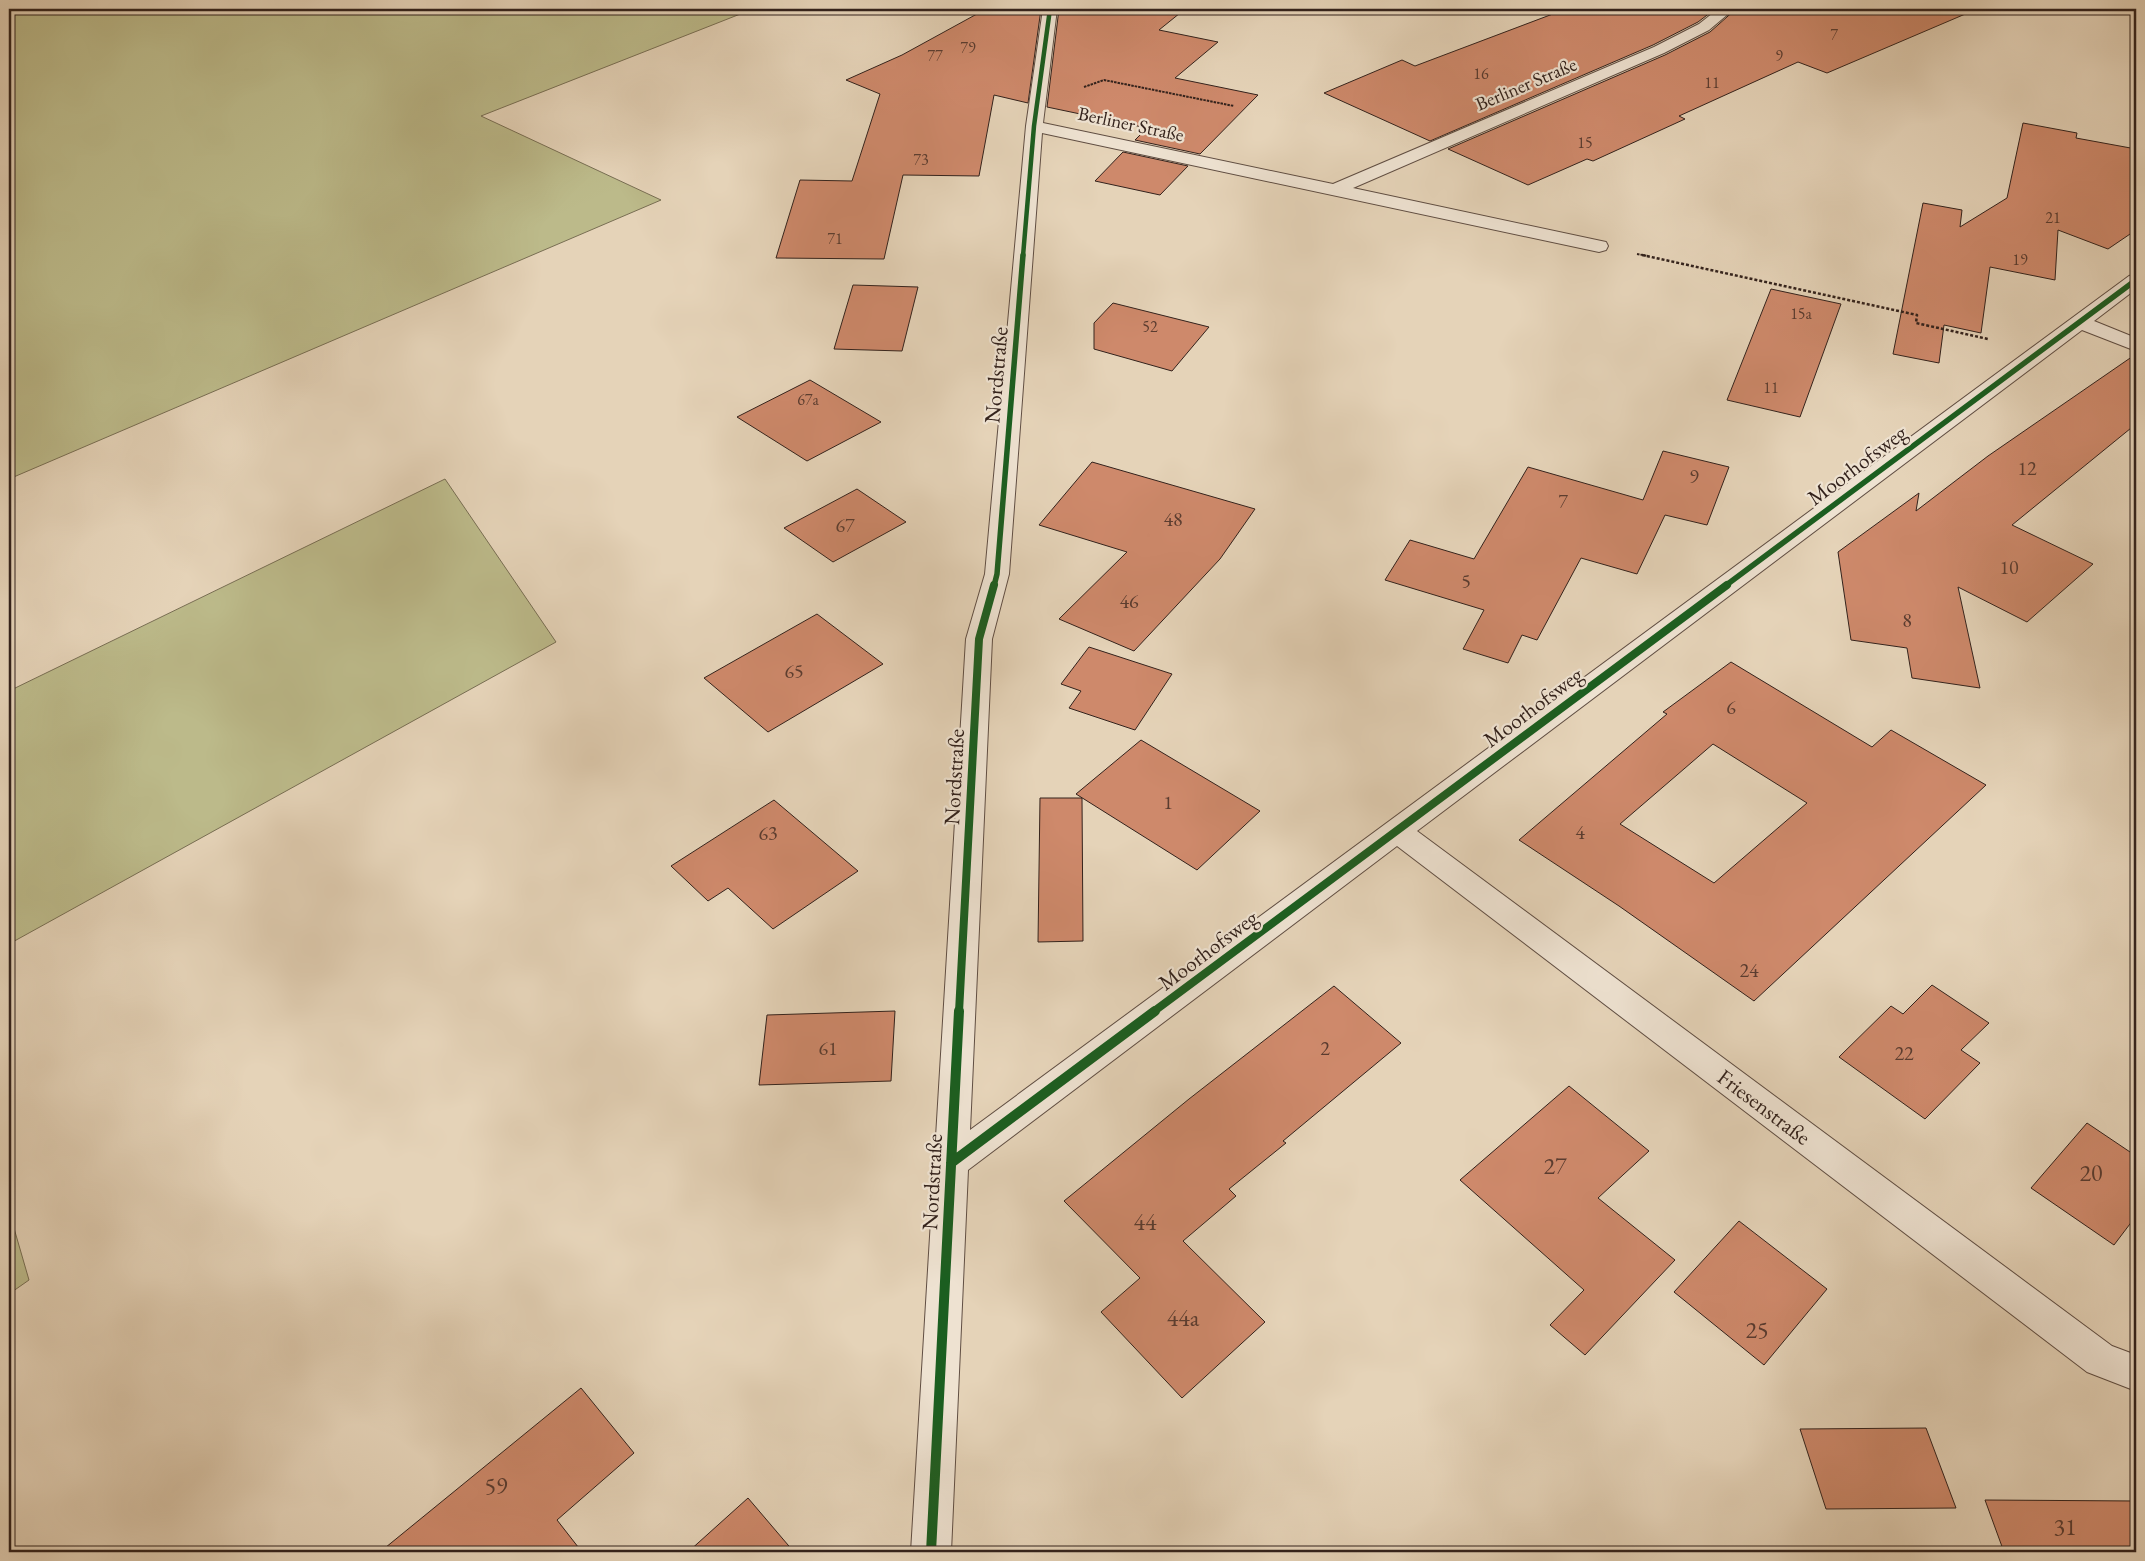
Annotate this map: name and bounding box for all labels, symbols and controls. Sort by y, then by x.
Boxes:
house number: 7 [1830,24,1838,45]
house number: 79 [960,37,976,58]
house number: 77 [927,45,943,66]
house number: 9 [1775,45,1783,66]
street label: Berliner Straße [1472,52,1580,116]
house number: 16 [1473,63,1489,84]
house number: 11 [1704,72,1720,93]
street label: Berliner Straße [1076,101,1186,147]
house number: 15 [1577,132,1593,153]
house number: 73 [913,149,929,170]
house number: 21 [2045,207,2061,228]
house number: 71 [827,228,843,249]
house number: 19 [2012,249,2028,270]
house number: 15a [1790,303,1812,324]
house number: 52 [1142,316,1158,337]
street label: Nordstraße [977,325,1015,424]
house number: 11 [1763,377,1779,398]
house number: 67a [797,389,819,410]
street label: Moorhofsweg [1801,418,1913,512]
house number: 12 [2017,455,2037,481]
house number: 9 [1689,463,1699,489]
house number: 7 [1558,488,1568,514]
house number: 48 [1163,506,1183,532]
house number: 67 [835,512,855,538]
house number: 10 [1999,554,2019,580]
house number: 5 [1461,568,1471,594]
house number: 46 [1119,588,1139,614]
house number: 8 [1902,607,1912,633]
house number: 65 [784,658,804,684]
street label: Moorhofsweg [1477,660,1589,754]
house number: 6 [1726,694,1736,720]
street label: Nordstraße [937,728,971,826]
house number: 1 [1163,789,1173,815]
house number: 4 [1575,819,1585,845]
house number: 63 [758,820,778,846]
street label: Moorhofsweg [1152,903,1264,997]
house number: 24 [1739,957,1759,983]
house number: 61 [818,1035,838,1061]
house number: 2 [1320,1035,1330,1061]
house number: 22 [1894,1040,1914,1066]
street label: Friesenstraße [1711,1062,1817,1152]
street label: Nordstraße [915,1133,949,1231]
house number: 27 [1543,1150,1567,1181]
house number: 20 [2079,1157,2103,1188]
house number: 44 [1133,1206,1157,1237]
house number: 44a [1167,1302,1200,1333]
house number: 25 [1745,1314,1769,1345]
house number: 59 [484,1470,508,1501]
house number: 31 [2053,1511,2077,1542]

